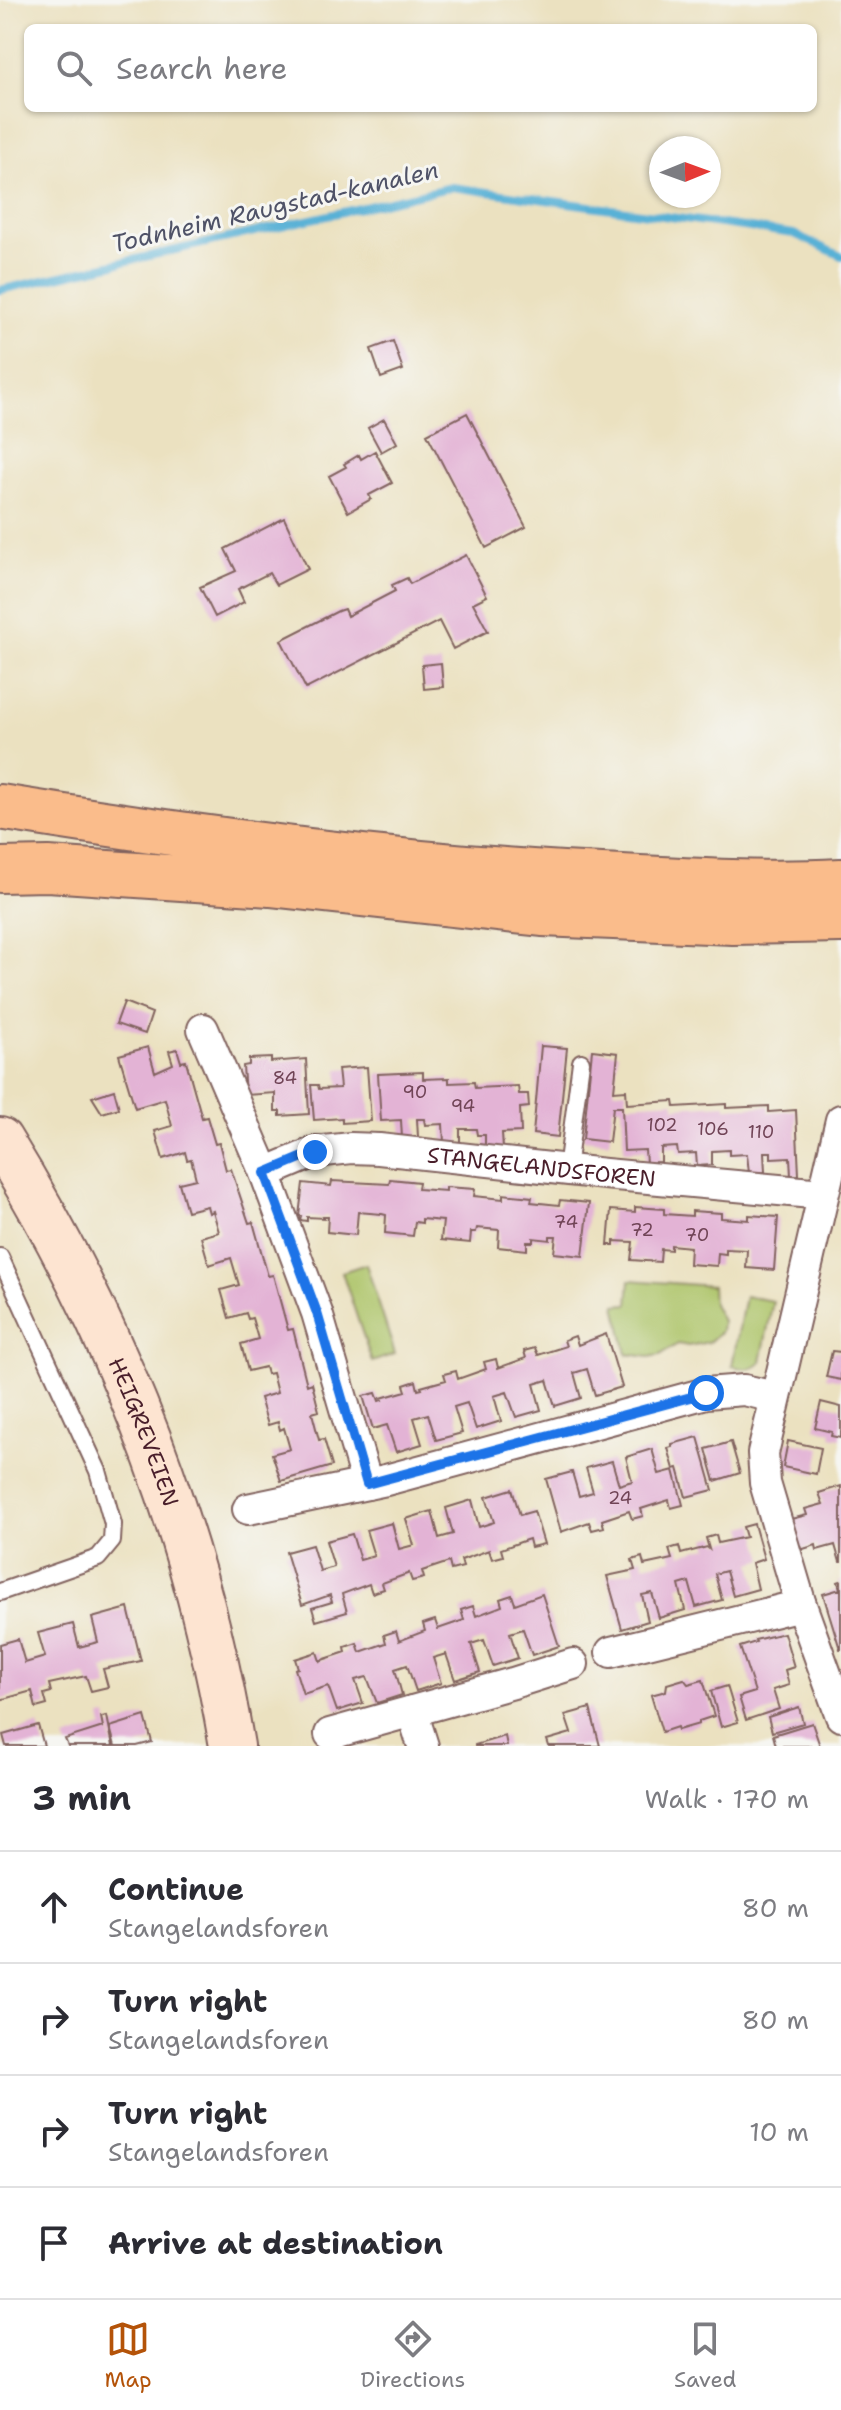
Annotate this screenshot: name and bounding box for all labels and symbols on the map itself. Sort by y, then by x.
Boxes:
north arrow [649,136,721,208]
water label: Todnheim Raugstad-kanalen [108,154,442,260]
house number: 84 [273,1066,297,1090]
house number: 90 [403,1080,427,1104]
house number: 94 [451,1094,475,1118]
house number: 102 [646,1113,678,1137]
house number: 106 [697,1117,729,1141]
house number: 110 [748,1120,774,1144]
route end [297,1134,333,1170]
street label: STANGELANDSFOREN [426,1140,657,1194]
house number: 74 [554,1210,578,1234]
house number: 72 [630,1218,654,1242]
house number: 70 [685,1223,709,1247]
street label: HEIGREVEIEN [102,1353,185,1510]
route start [688,1375,724,1411]
house number: 24 [608,1486,632,1510]

